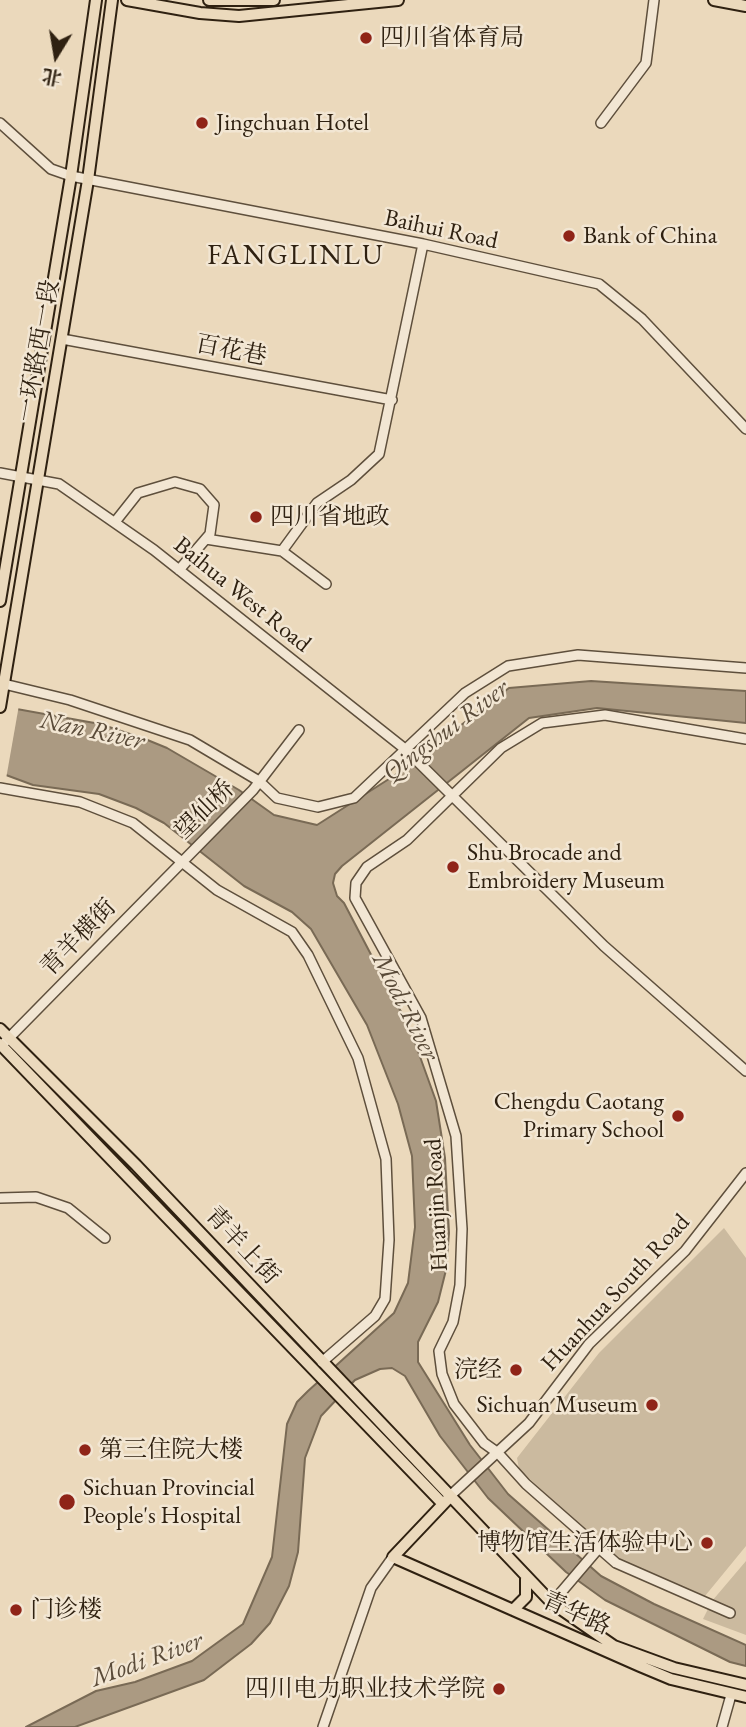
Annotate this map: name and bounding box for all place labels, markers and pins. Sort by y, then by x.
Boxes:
place label: 四川省体育局 [380,24,524,52]
marker: 四川省体育局 [358,30,374,46]
place label: Jingchuan Hotel [216,109,369,137]
marker: Jingchuan Hotel [194,115,210,131]
place label: Bank of China [583,222,717,250]
marker: Bank of China [561,228,577,244]
place label: 四川省地政 [270,503,390,531]
marker: 四川省地政 [248,509,264,525]
place label: Shu Brocade and Embroidery Museum [467,839,665,895]
marker: Shu Brocade and Embroidery Museum [445,859,461,875]
place label: Chengdu Caotang Primary School [494,1088,664,1144]
marker: Chengdu Caotang Primary School [670,1108,686,1124]
place label: 浣经 [454,1356,502,1384]
marker: 浣经 [508,1362,524,1378]
place label: Sichuan Museum [476,1391,638,1419]
marker: Sichuan Museum [644,1397,660,1413]
place label: 第三住院大楼 [99,1436,243,1464]
marker: 第三住院大楼 [77,1442,93,1458]
place label: Sichuan Provincial People's Hospital [83,1474,255,1530]
marker: Sichuan Provincial People's Hospital [57,1492,77,1512]
place label: 博物馆生活体验中心 [477,1529,693,1557]
marker: 博物馆生活体验中心 [699,1535,715,1551]
place label: 门诊楼 [30,1596,102,1624]
marker: 门诊楼 [8,1602,24,1618]
place label: 四川电力职业技术学院 [245,1675,485,1703]
marker: 四川电力职业技术学院 [491,1681,507,1697]

